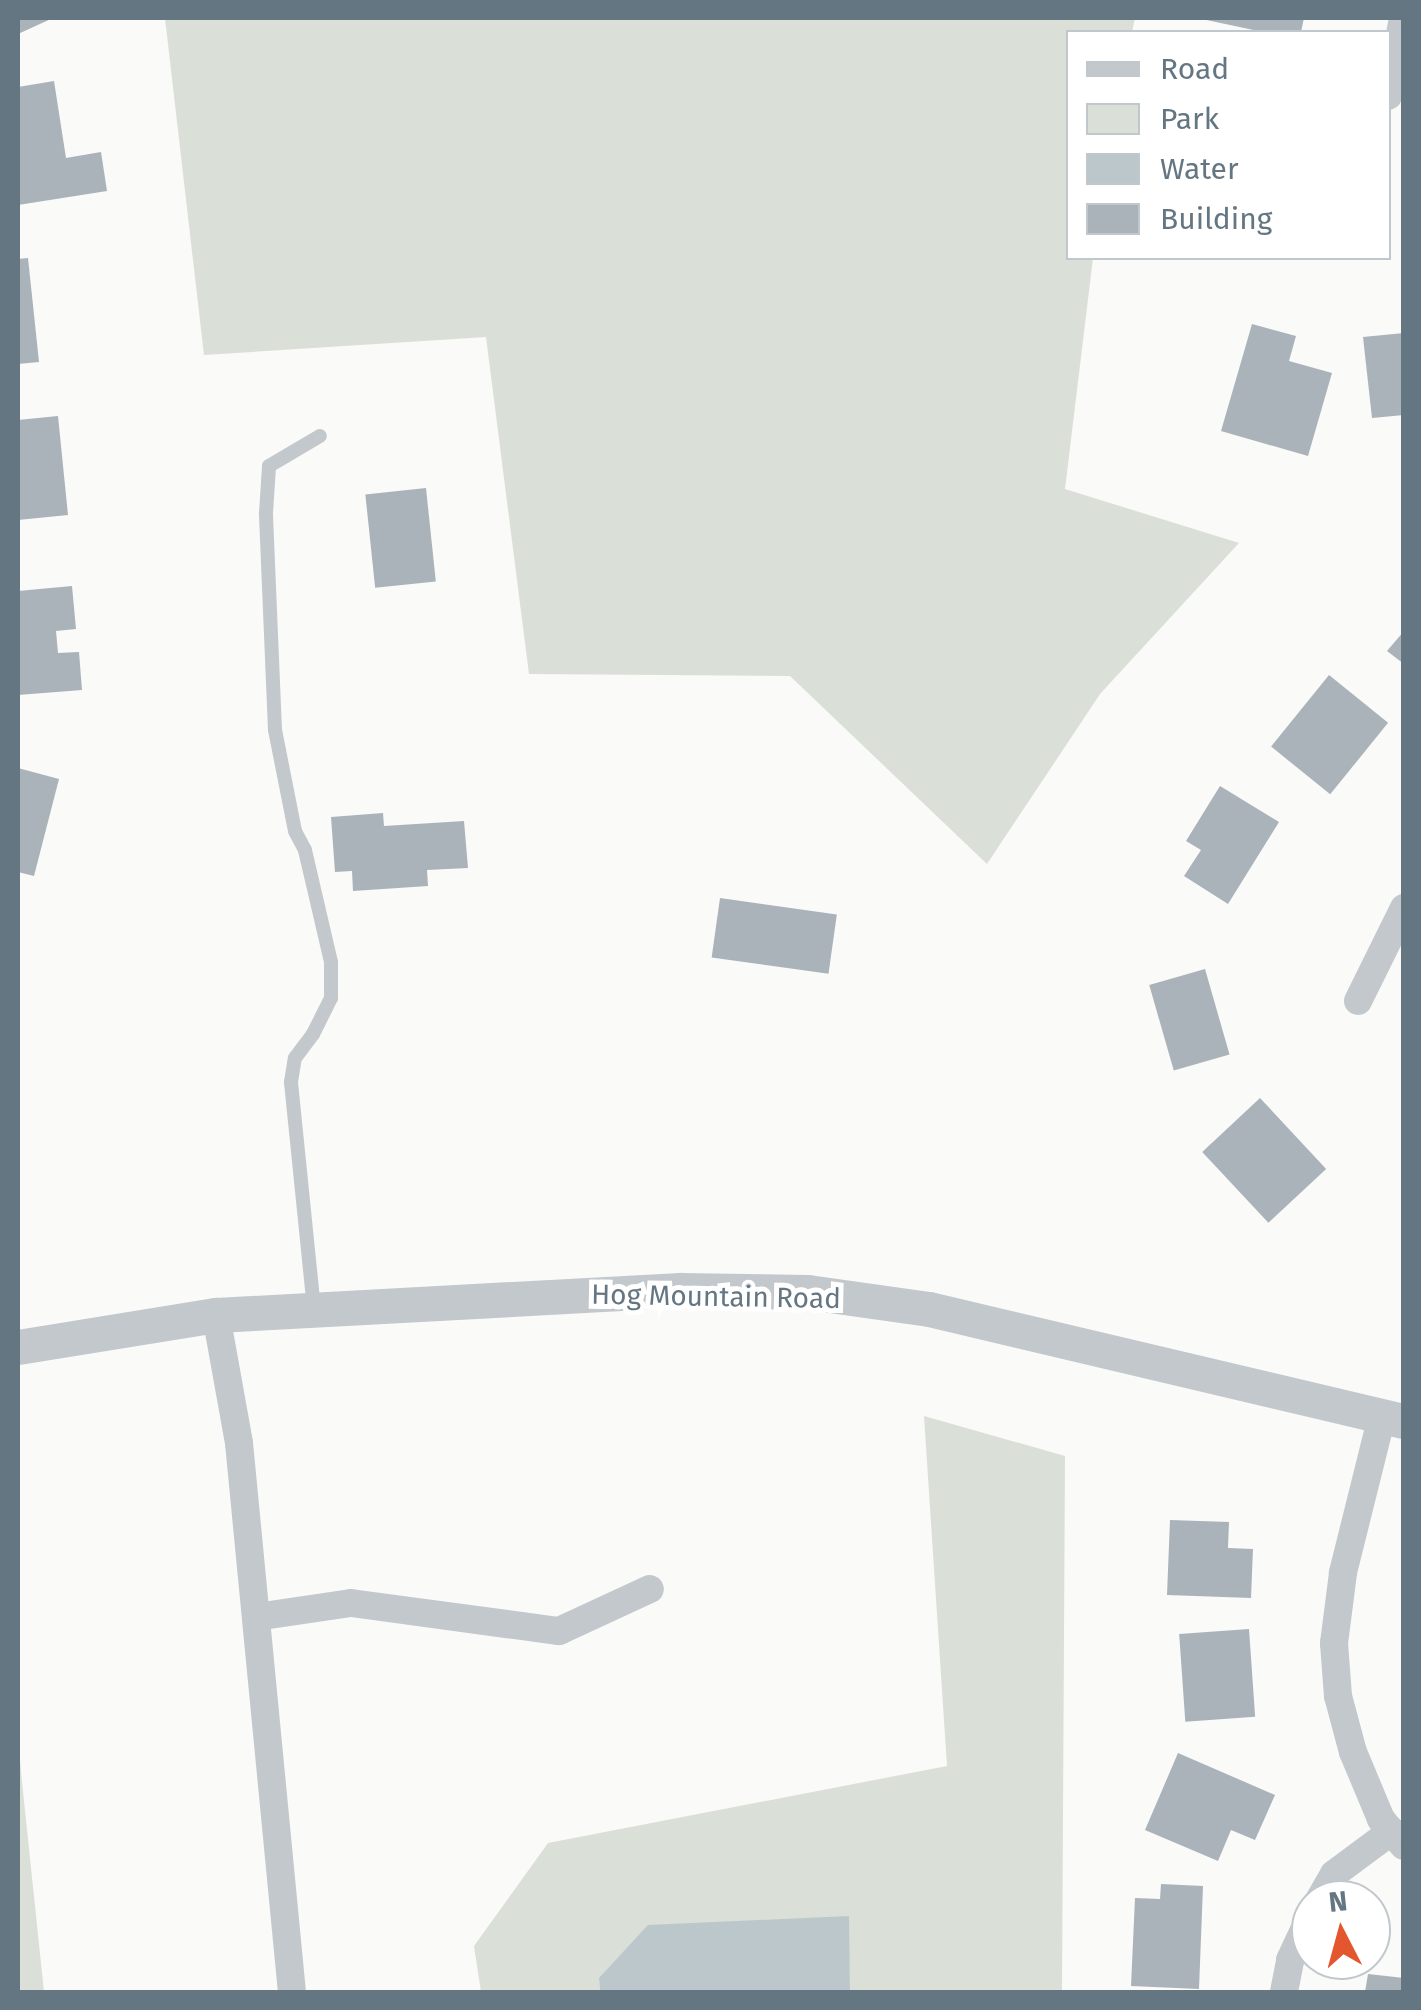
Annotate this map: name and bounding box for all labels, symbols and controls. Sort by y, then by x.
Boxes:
legend [1066,30,1391,260]
text: Road [1160,51,1229,87]
text: Park [1160,101,1219,137]
text: Water [1160,151,1239,187]
text: Building [1160,201,1272,237]
street label: Hog Mountain Road [591,1278,841,1316]
north arrow [1291,1880,1391,1980]
text: N [1327,1884,1349,1919]

